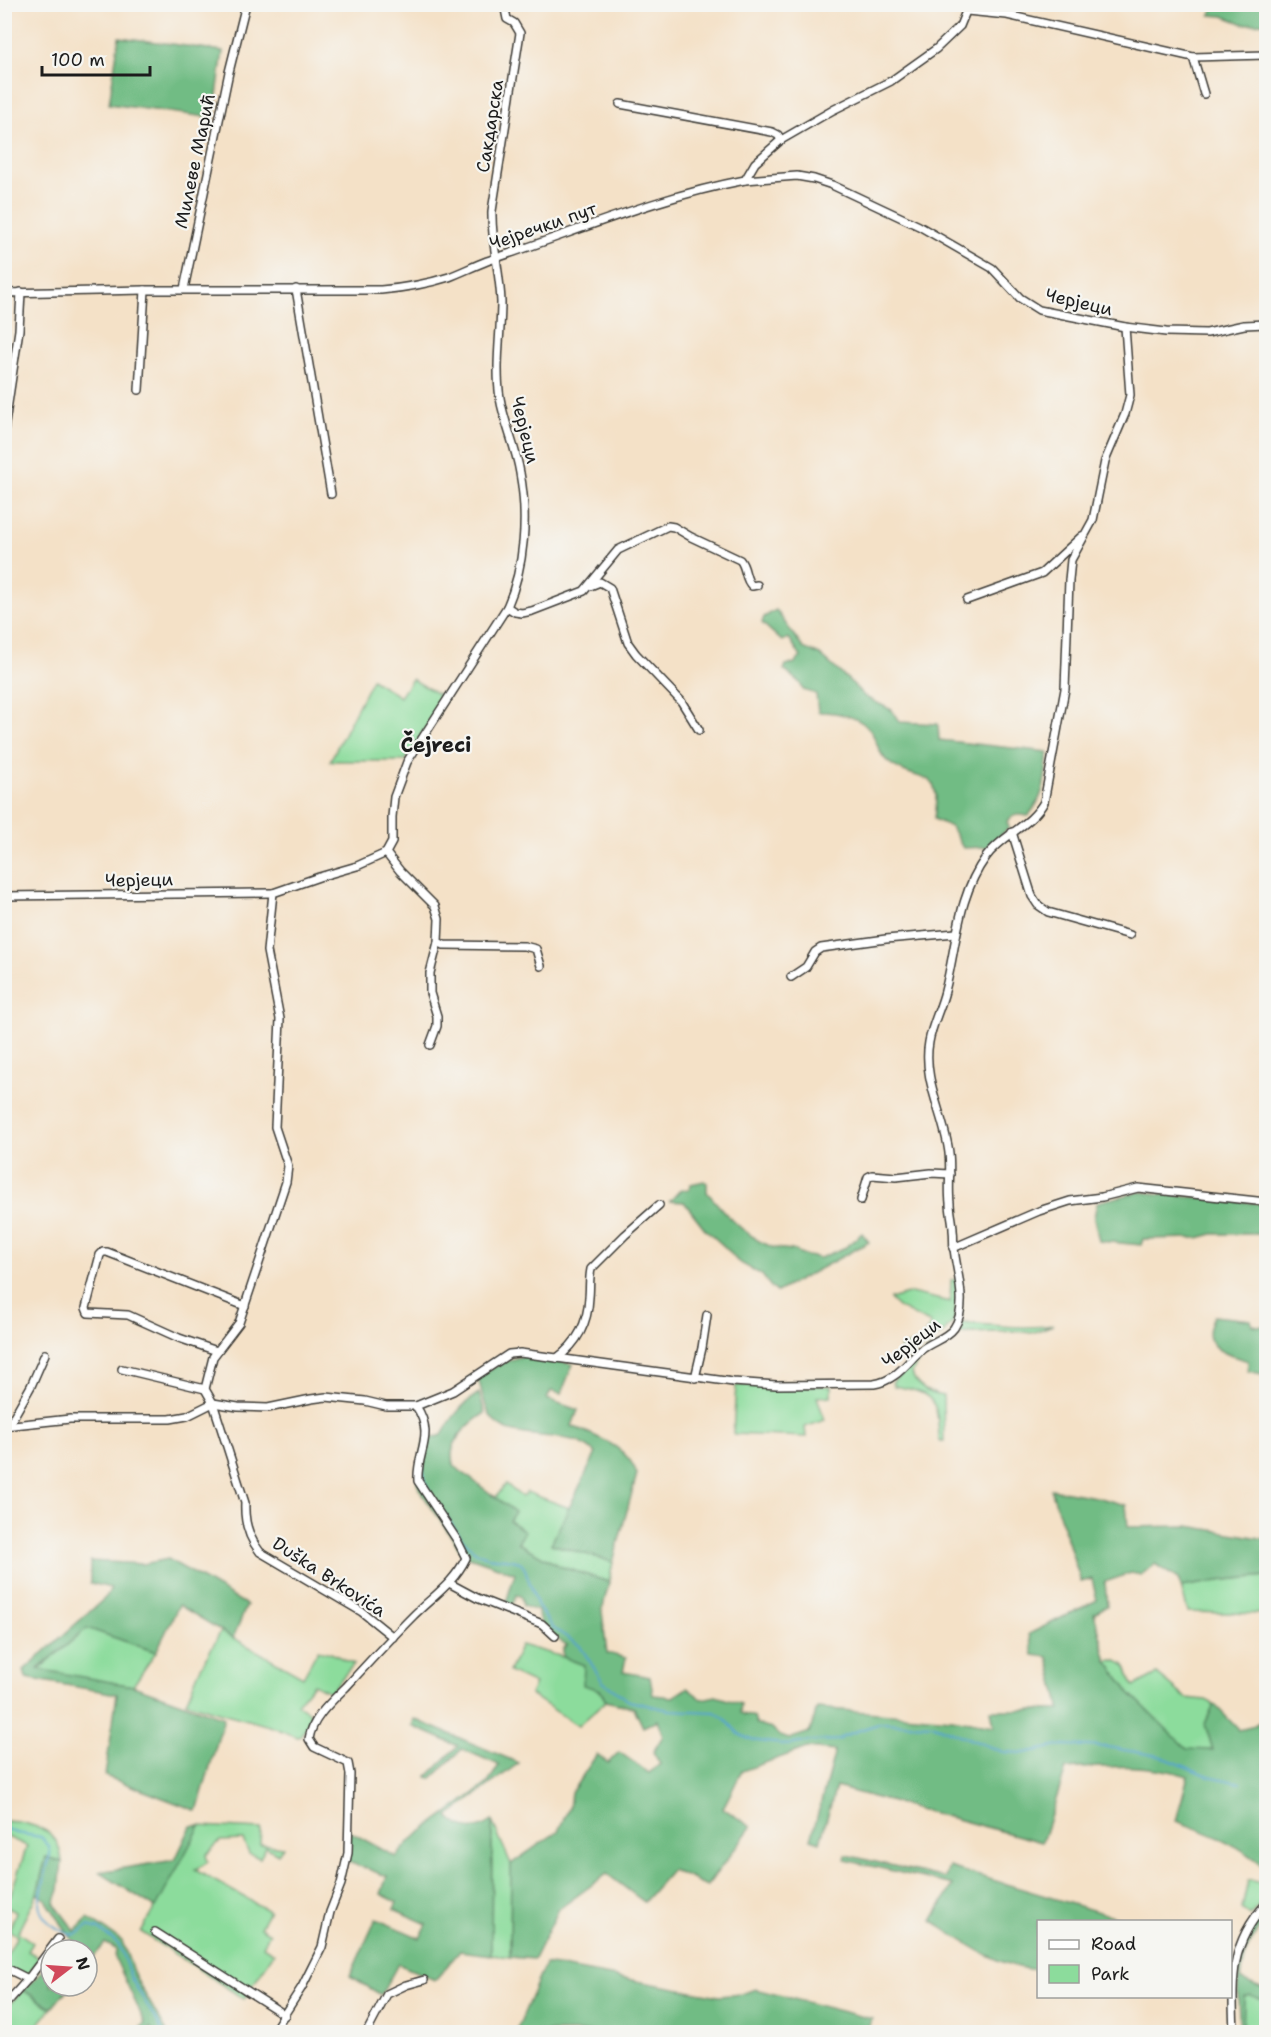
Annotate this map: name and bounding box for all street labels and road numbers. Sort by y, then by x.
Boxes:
street label: Сакдарска [471,78,509,174]
street label: Милеве Мaрић [169,91,221,231]
street label: Чејречки пут [486,196,601,256]
street label: Черјеци [1043,283,1115,321]
street label: Черјеци [505,394,545,466]
street label: Черјеци [105,867,174,893]
street label: Черјеци [877,1312,946,1374]
street label: Duška Brkovića [268,1531,390,1623]

